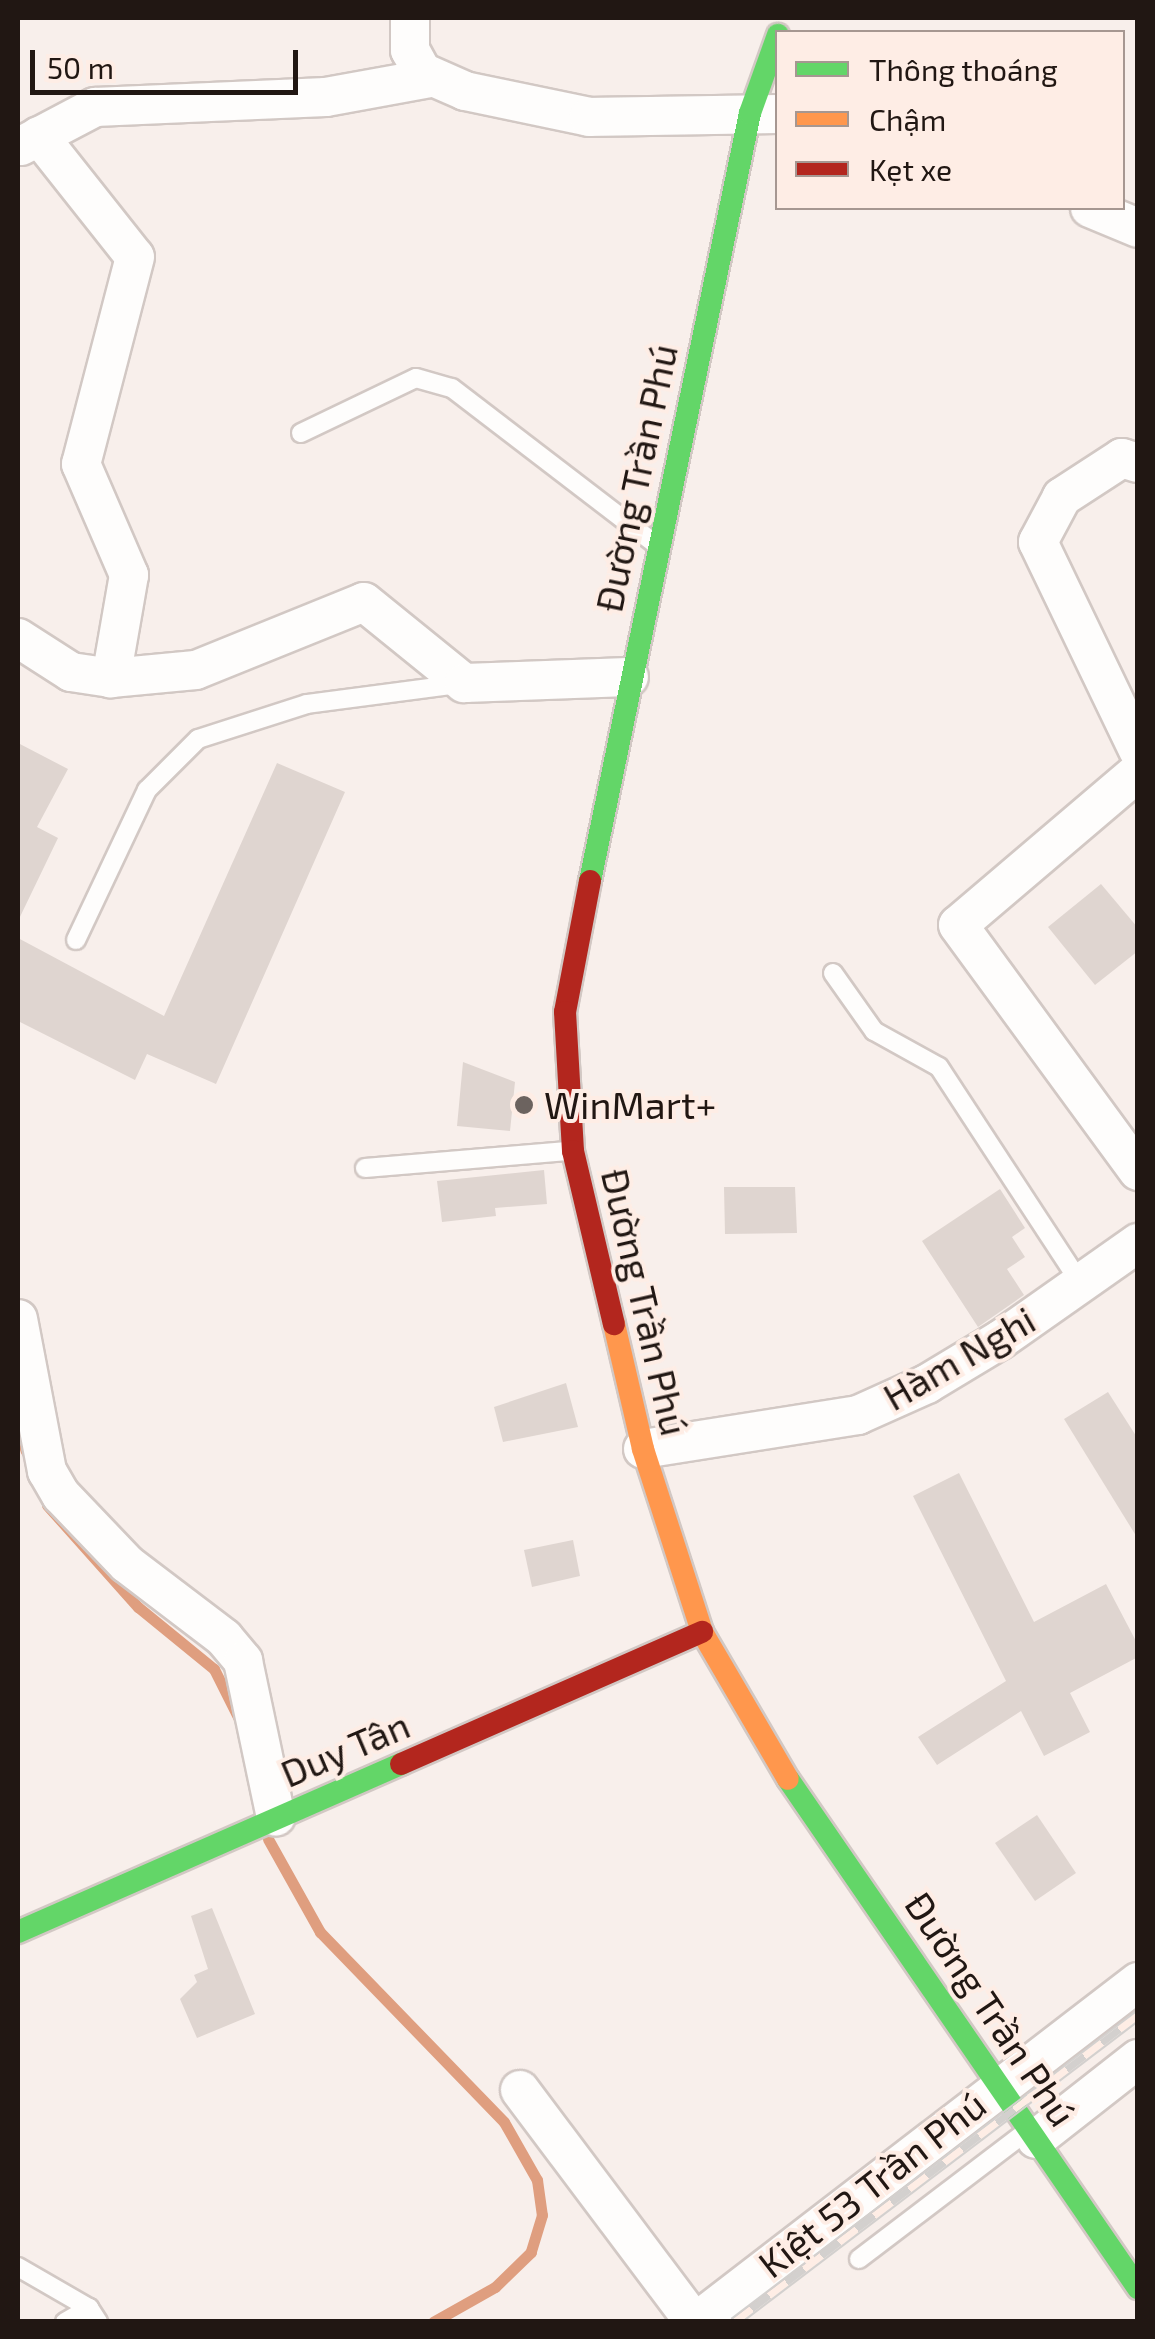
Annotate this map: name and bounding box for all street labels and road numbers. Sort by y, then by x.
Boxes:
street label: Đường Trần Phú [585,340,687,616]
street label: Đường Trần Phú [592,1164,698,1440]
street label: Hàm Nghi [875,1296,1043,1420]
street label: Duy Tân [273,1701,417,1797]
street label: Đường Trần Phú [896,1883,1086,2135]
street label: Kiệt 53 Trần Phú [749,2081,995,2287]

